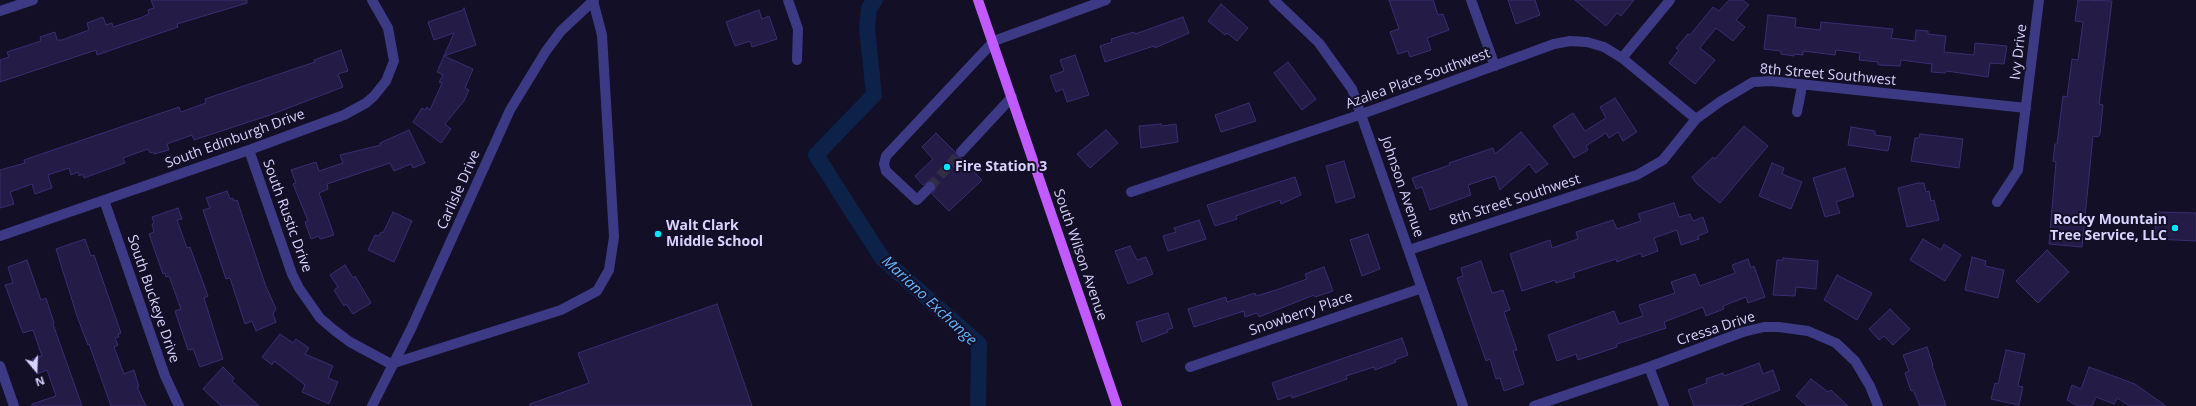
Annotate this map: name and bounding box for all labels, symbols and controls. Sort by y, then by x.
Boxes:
street label: Ivy Drive [2007,23,2031,81]
street label: Azalea Place Southwest [1343,45,1493,113]
street label: 8th Street Southwest [1759,61,1897,89]
street label: South Edinburgh Drive [163,106,307,172]
street label: Johnson Avenue [1377,134,1427,240]
street label: Carlisle Drive [434,148,484,232]
street label: South Rustic Drive [259,157,315,275]
place label: Fire Station 3 [955,159,1047,175]
marker: Fire Station 3 [942,162,952,172]
street label: 8th Street Southwest [1447,171,1583,229]
street label: South Wilson Avenue [1050,187,1110,323]
place label: Rocky Mountain Tree Service, LLC [2050,212,2167,244]
place label: Walt Clark Middle School [666,218,763,250]
marker: Rocky Mountain Tree Service, LLC [2170,223,2180,233]
marker: Walt Clark Middle School [653,229,663,239]
street label: South Buckeye Drive [123,233,183,365]
water label: Mariano Exchange [878,252,980,350]
street label: Snowberry Place [1247,288,1355,340]
street label: Cressa Drive [1675,308,1757,350]
north arrow [16,350,56,390]
text: N [33,373,47,390]

